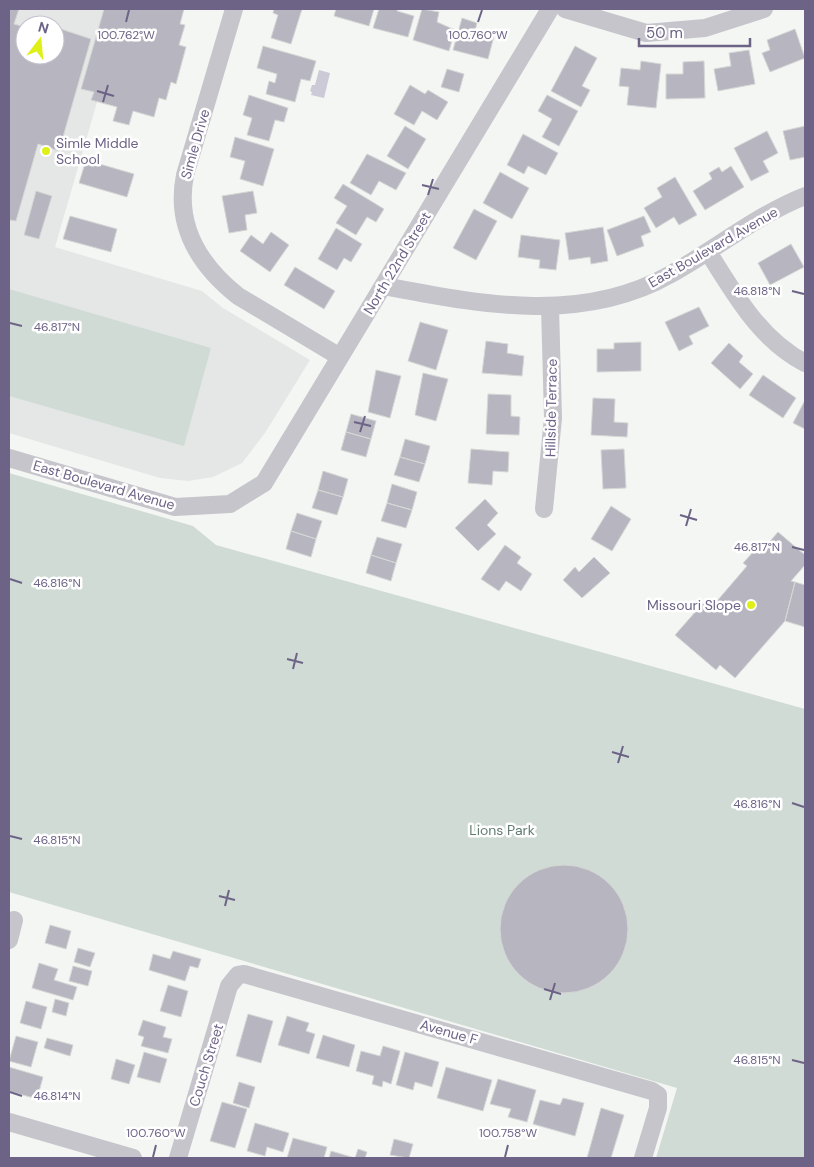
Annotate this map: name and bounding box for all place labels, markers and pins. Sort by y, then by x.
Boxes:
place label: Simle Middle School [56,134,139,168]
marker: Simle Middle School [40,145,52,157]
place label: Missouri Slope [647,596,741,614]
marker: Missouri Slope [745,599,757,611]

